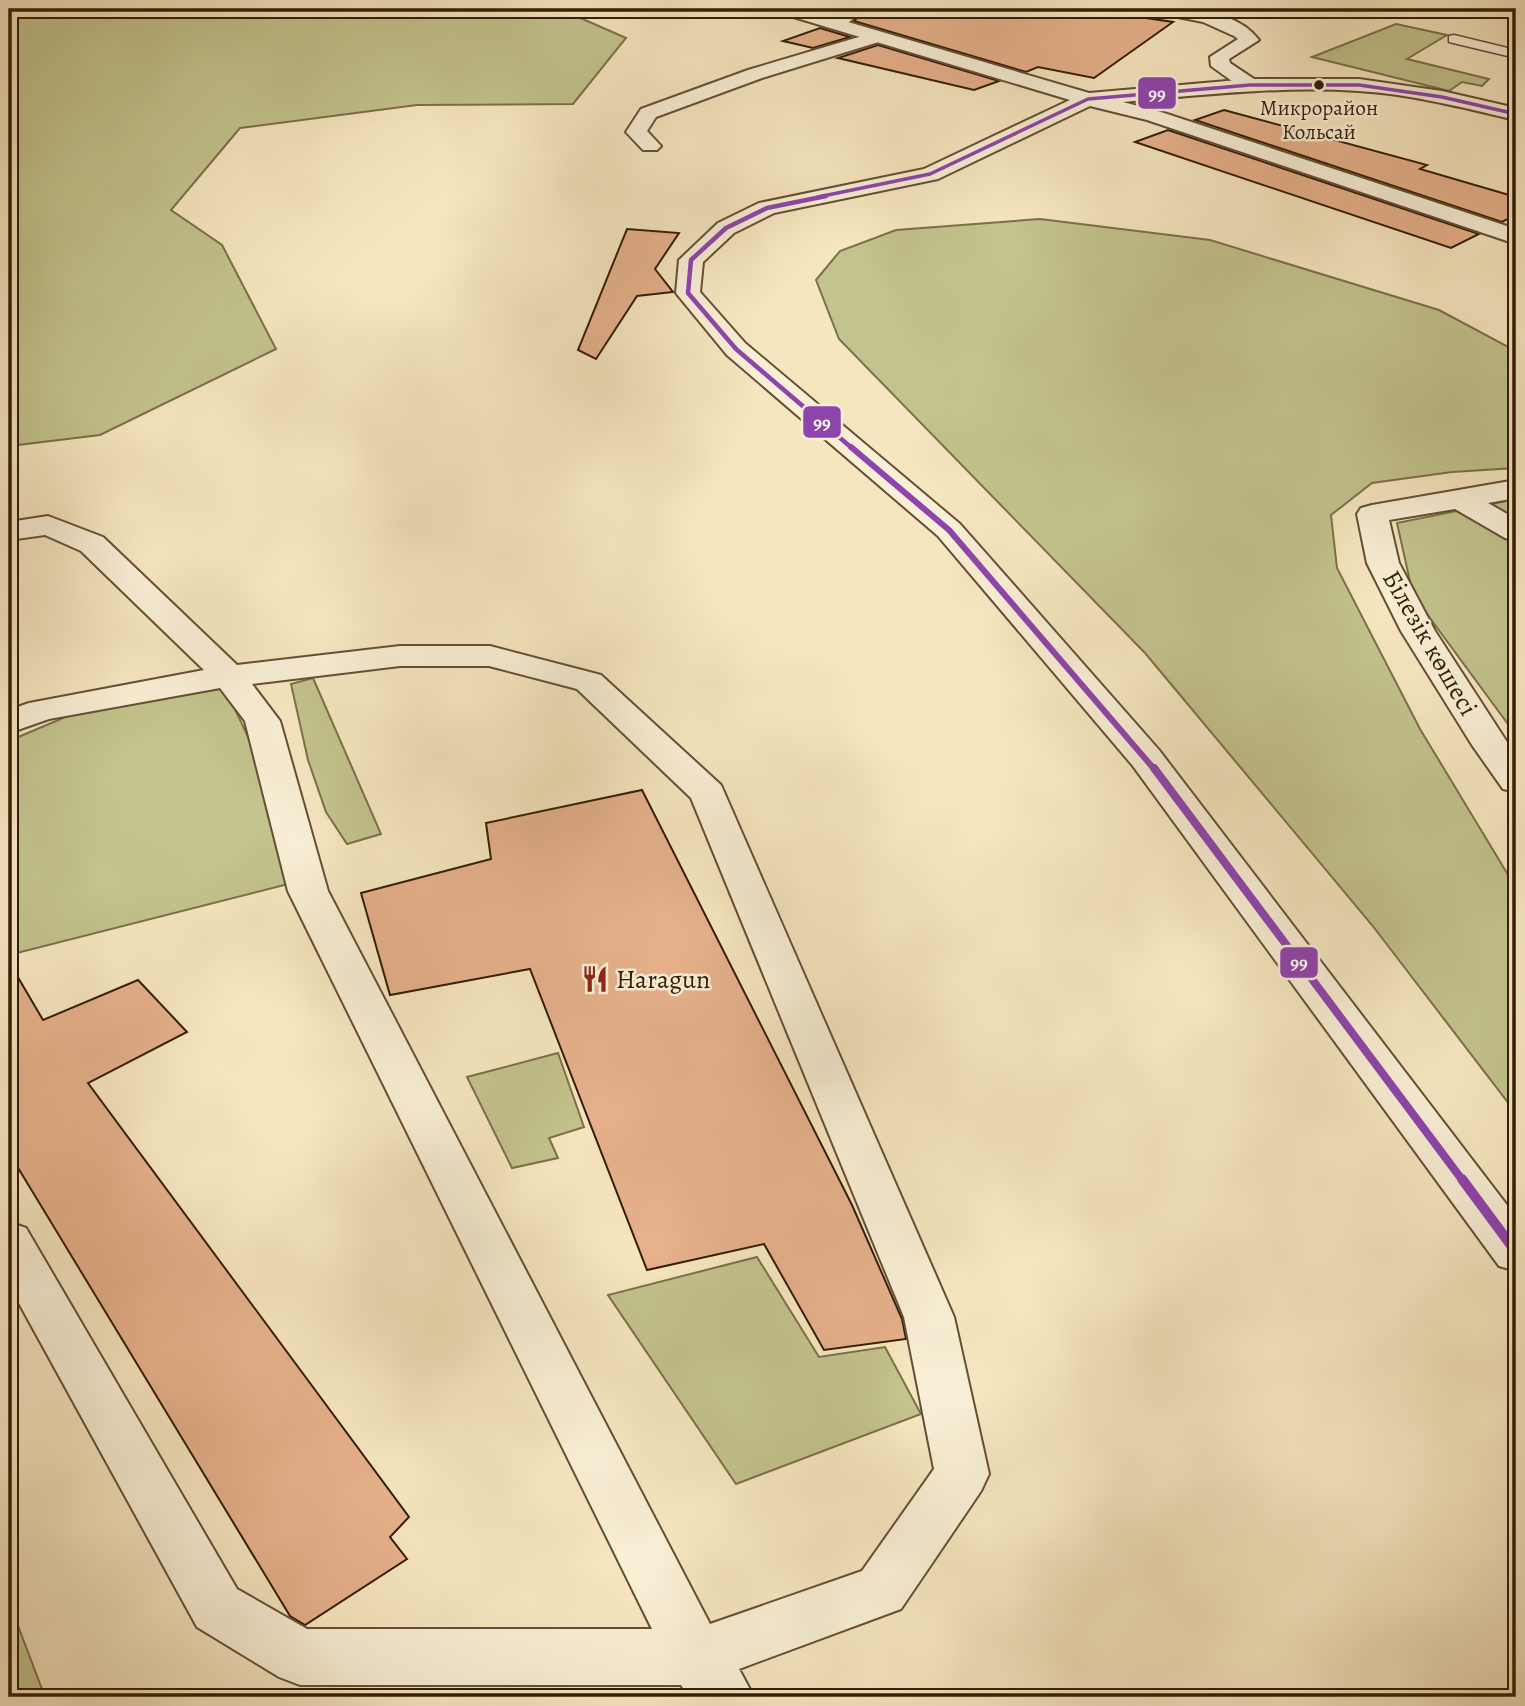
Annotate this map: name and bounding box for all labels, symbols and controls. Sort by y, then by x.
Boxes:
line badge: 99 [1137,76,1177,110]
marker: Микрорайон Кольсай [1312,78,1326,92]
text: 99 [1148,81,1166,107]
place label: Микрорайон Кольсай [1260,94,1378,146]
line badge: 99 [802,405,842,439]
text: 99 [813,410,831,436]
street label: Білезік көшесі [1374,564,1486,722]
line badge: 99 [1279,946,1319,979]
text: 99 [1290,950,1308,976]
place label: Haragun [616,962,710,997]
restaurant icon: Haragun [580,964,610,994]

